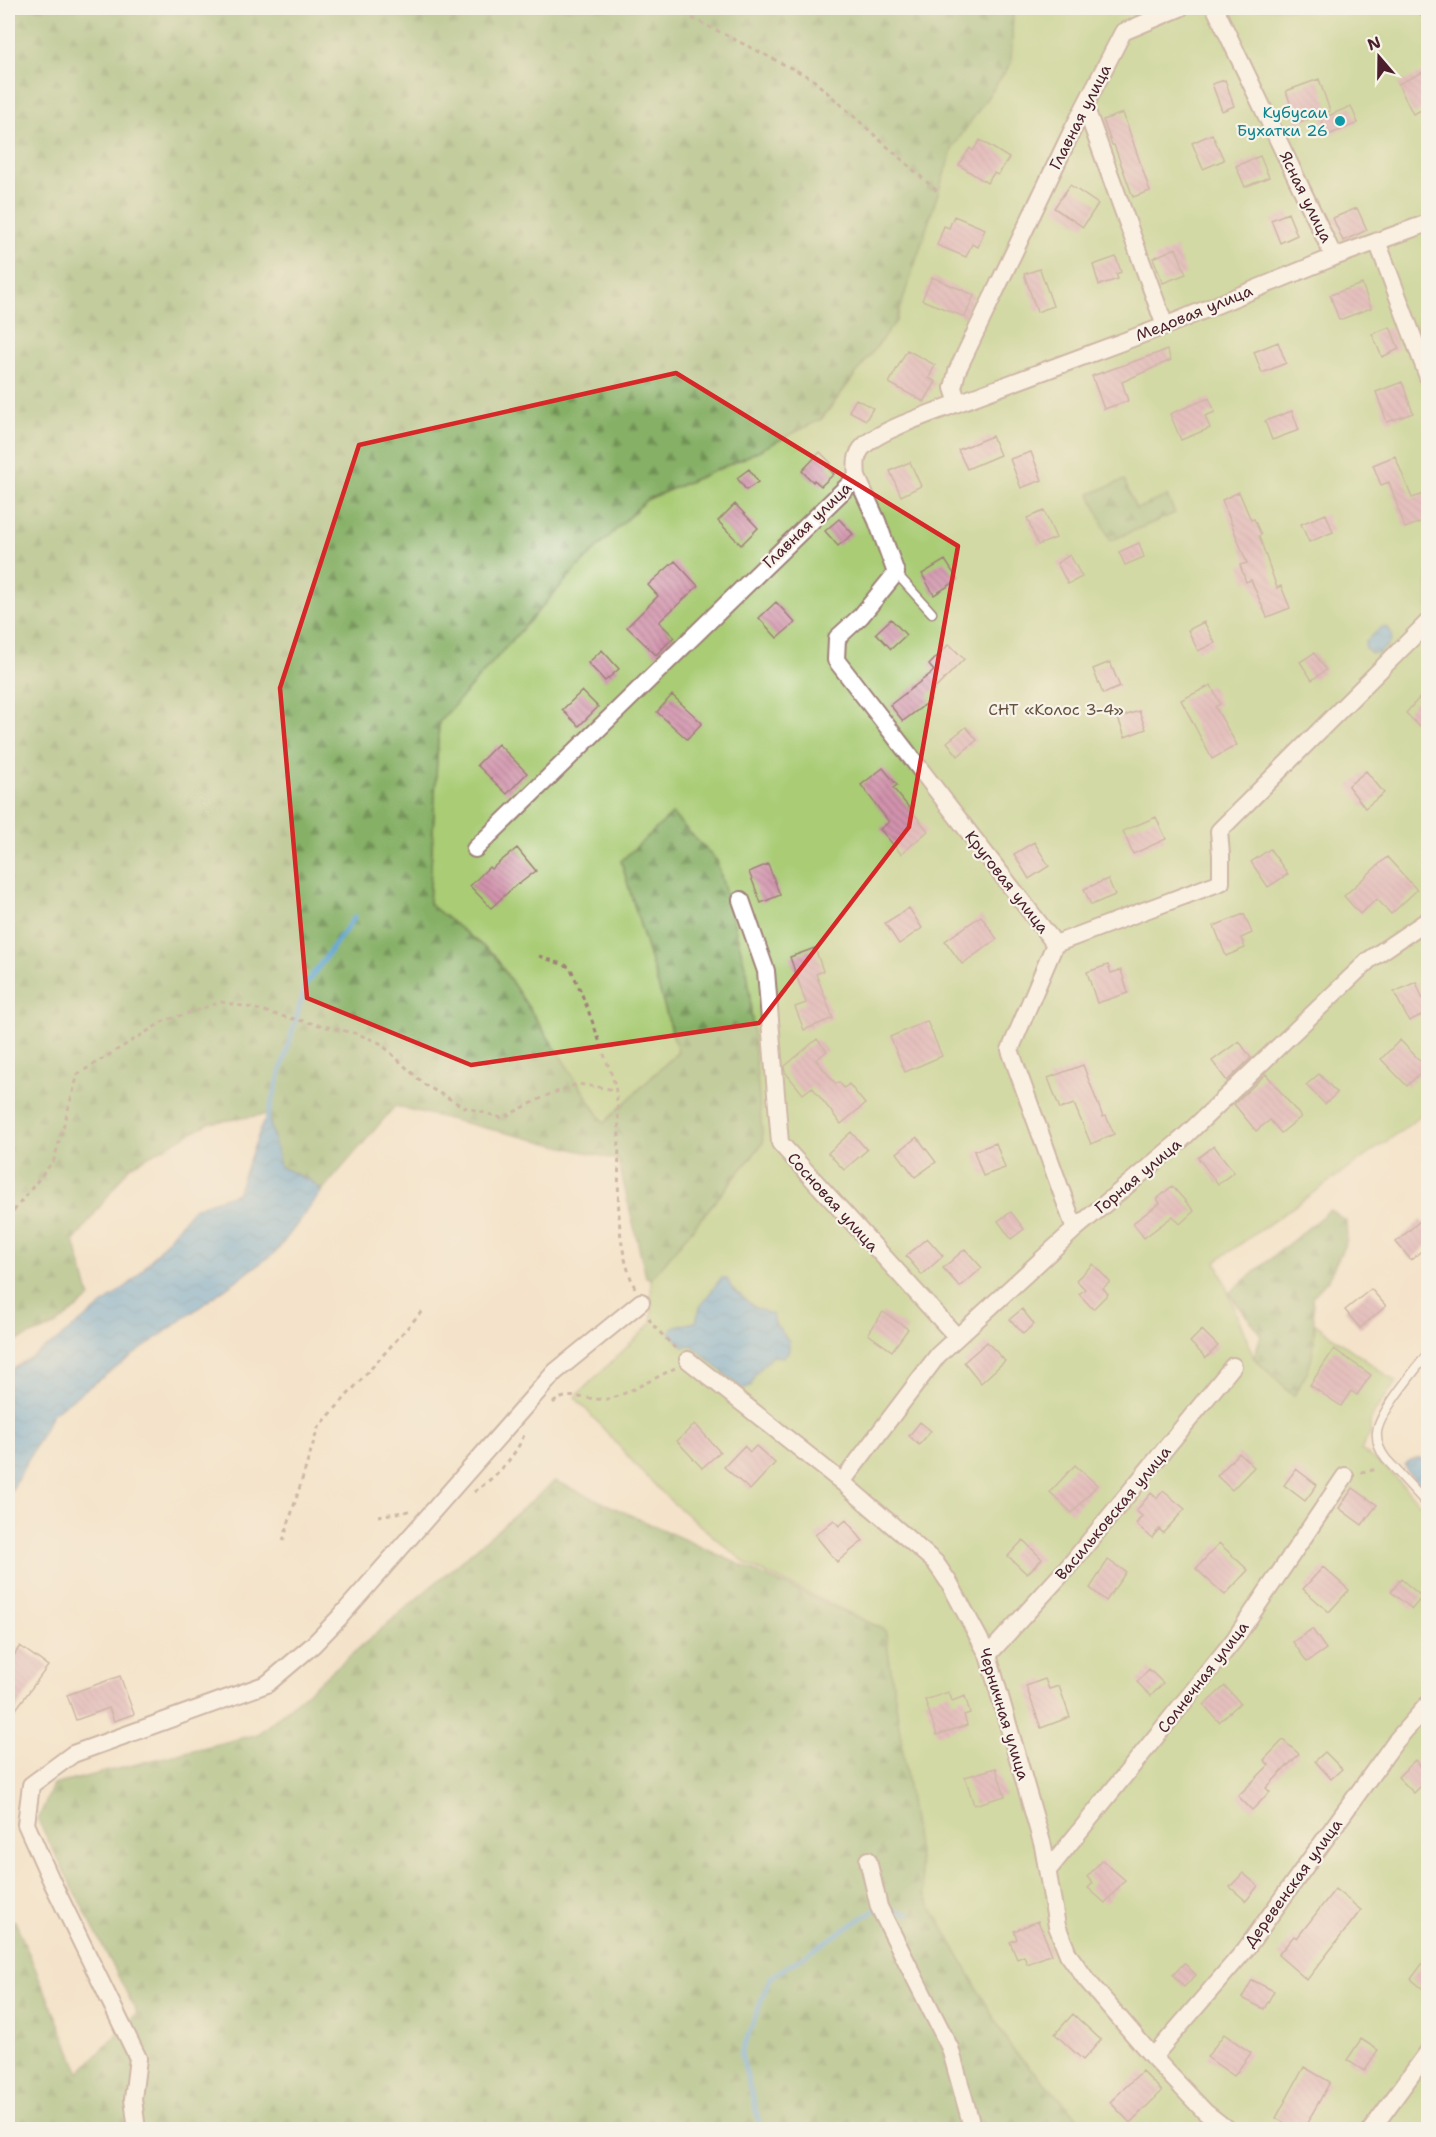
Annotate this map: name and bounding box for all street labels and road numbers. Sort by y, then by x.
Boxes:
street label: Главная улица [1044,61,1116,173]
street label: Ясная улица [1275,148,1337,246]
street label: Медовая улица [1132,280,1256,346]
street label: Главная улица [758,477,856,573]
street label: Круговая улица [960,826,1054,938]
street label: Горная улица [1090,1134,1186,1218]
street label: Сосновая улица [783,1148,883,1256]
street label: Васильковская улица [1051,1441,1175,1585]
street label: Солнечная улица [1153,1617,1253,1737]
street label: Черничная улица [974,1645,1034,1783]
street label: Деревенская улица [1239,1814,1347,1952]

